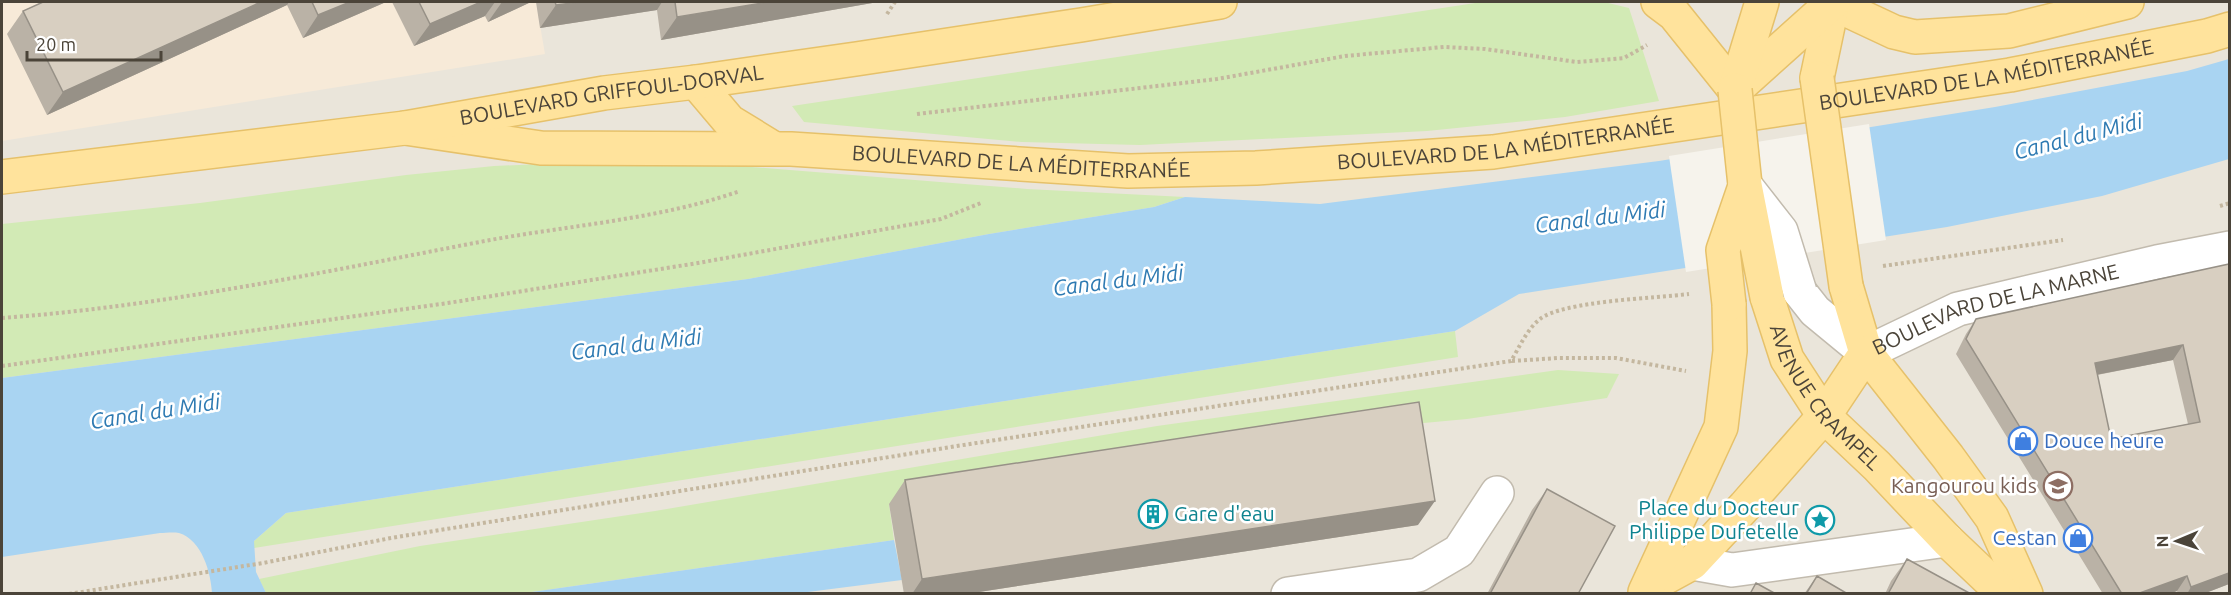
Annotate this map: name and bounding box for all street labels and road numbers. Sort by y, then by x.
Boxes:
street label: BOULEVARD DE LA MÉDITERRANÉE [1817,34,2155,114]
street label: BOULEVARD GRIFFOUL-DORVAL [458,59,765,129]
street label: BOULEVARD DE LA MÉDITERRANÉE [1336,112,1675,174]
street label: BOULEVARD DE LA MÉDITERRANÉE [851,140,1191,182]
street label: BOULEVARD DE LA MARNE [1868,258,2121,359]
street label: AVENUE CRAMPEL [1766,321,1887,475]

